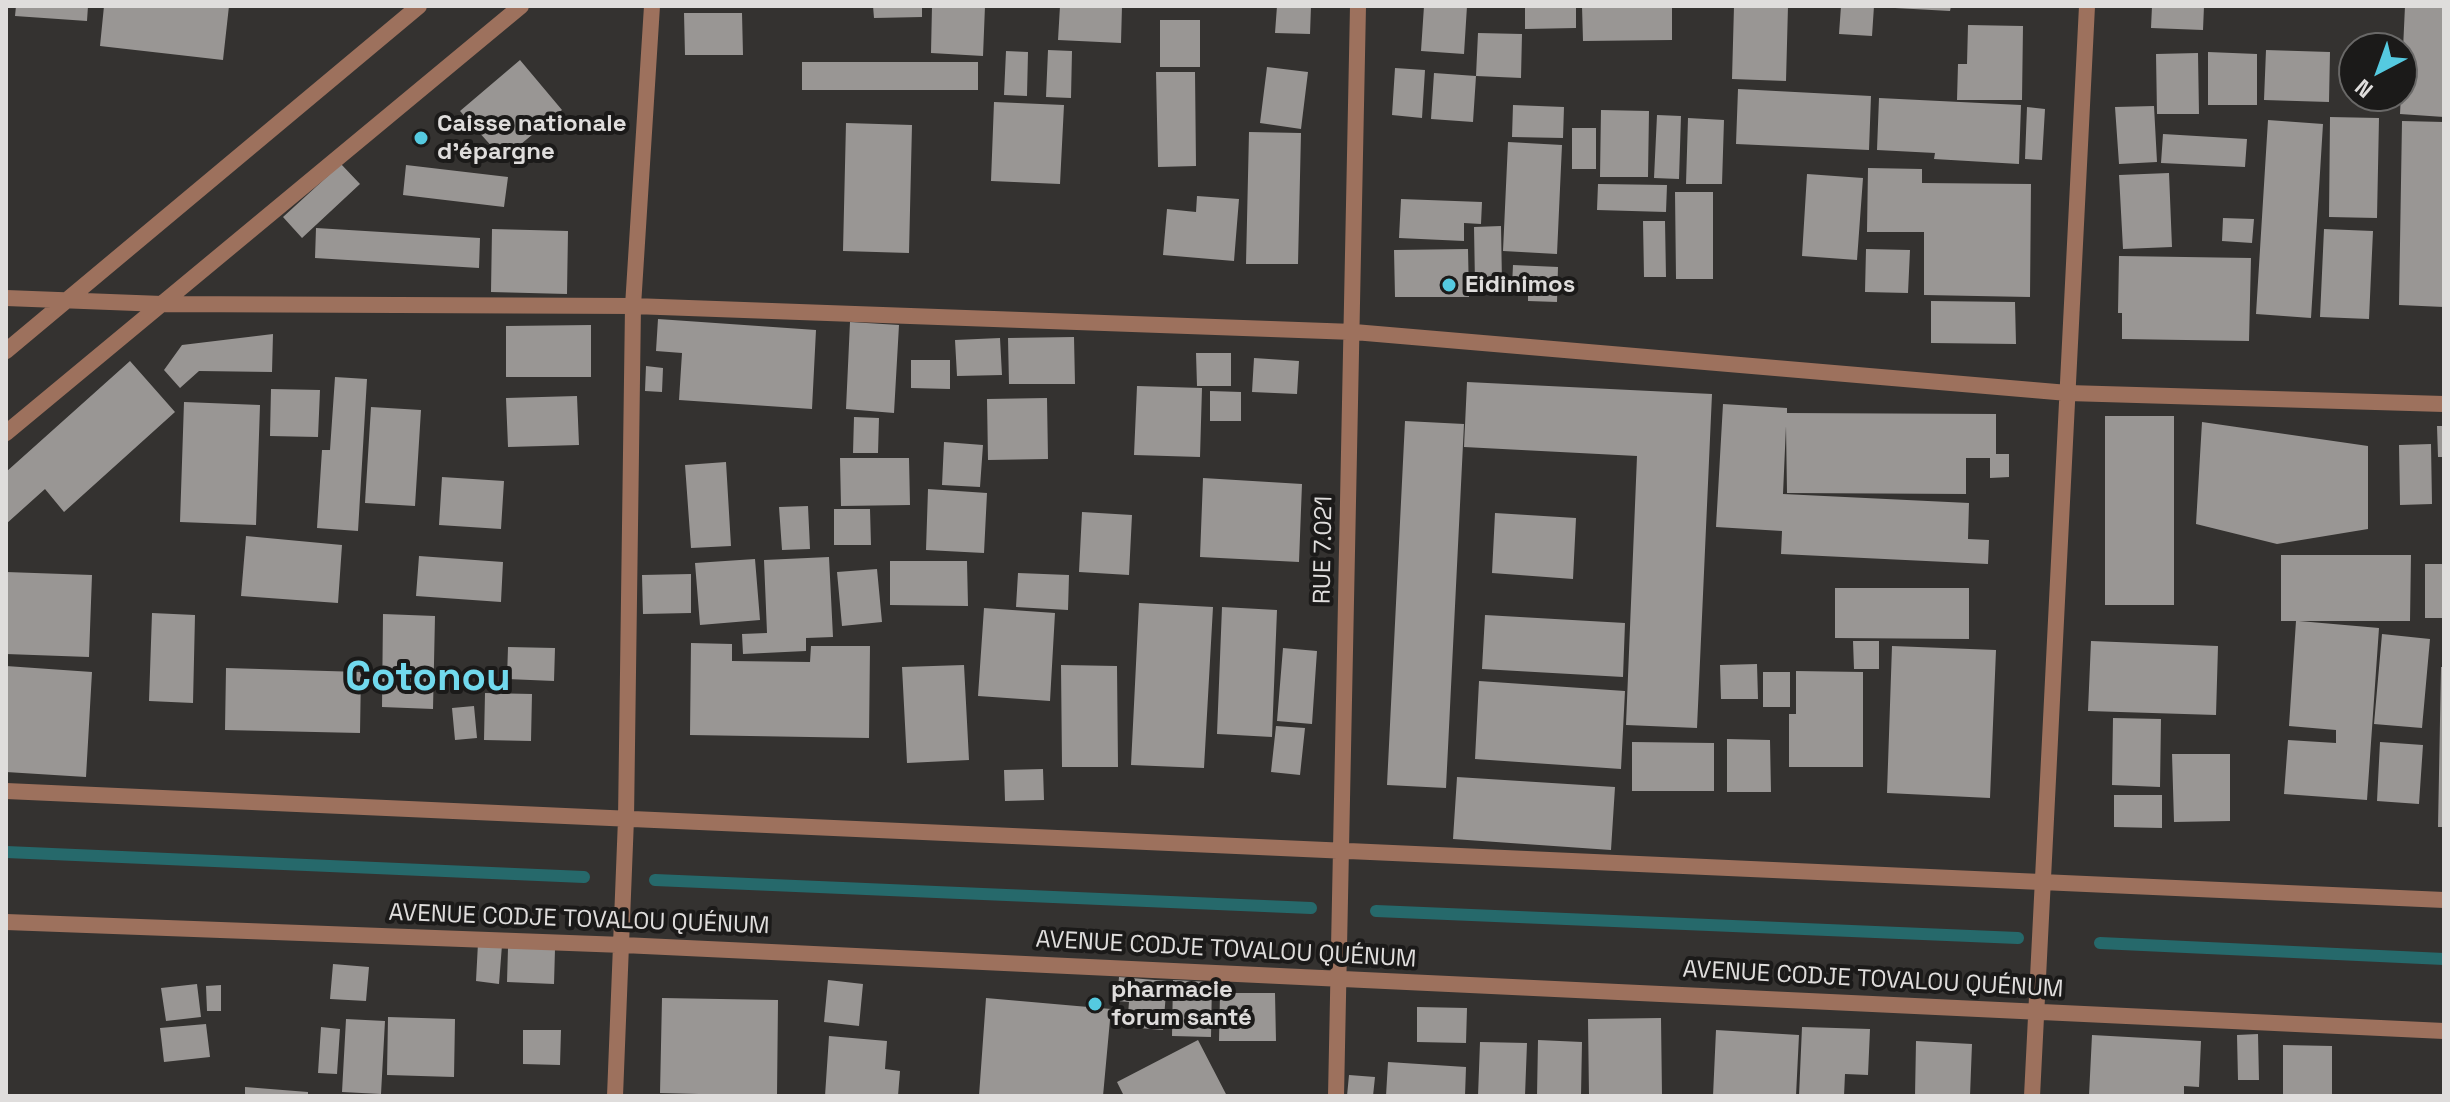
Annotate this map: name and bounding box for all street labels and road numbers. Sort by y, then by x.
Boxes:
street label: RUE 7.021 [1309,496,1339,604]
street label: AVENUE CODJE TOVALOU QUÉNUM [388,899,770,941]
street label: AVENUE CODJE TOVALOU QUÉNUM [1035,926,1417,974]
street label: AVENUE CODJE TOVALOU QUÉNUM [1682,956,2064,1004]

